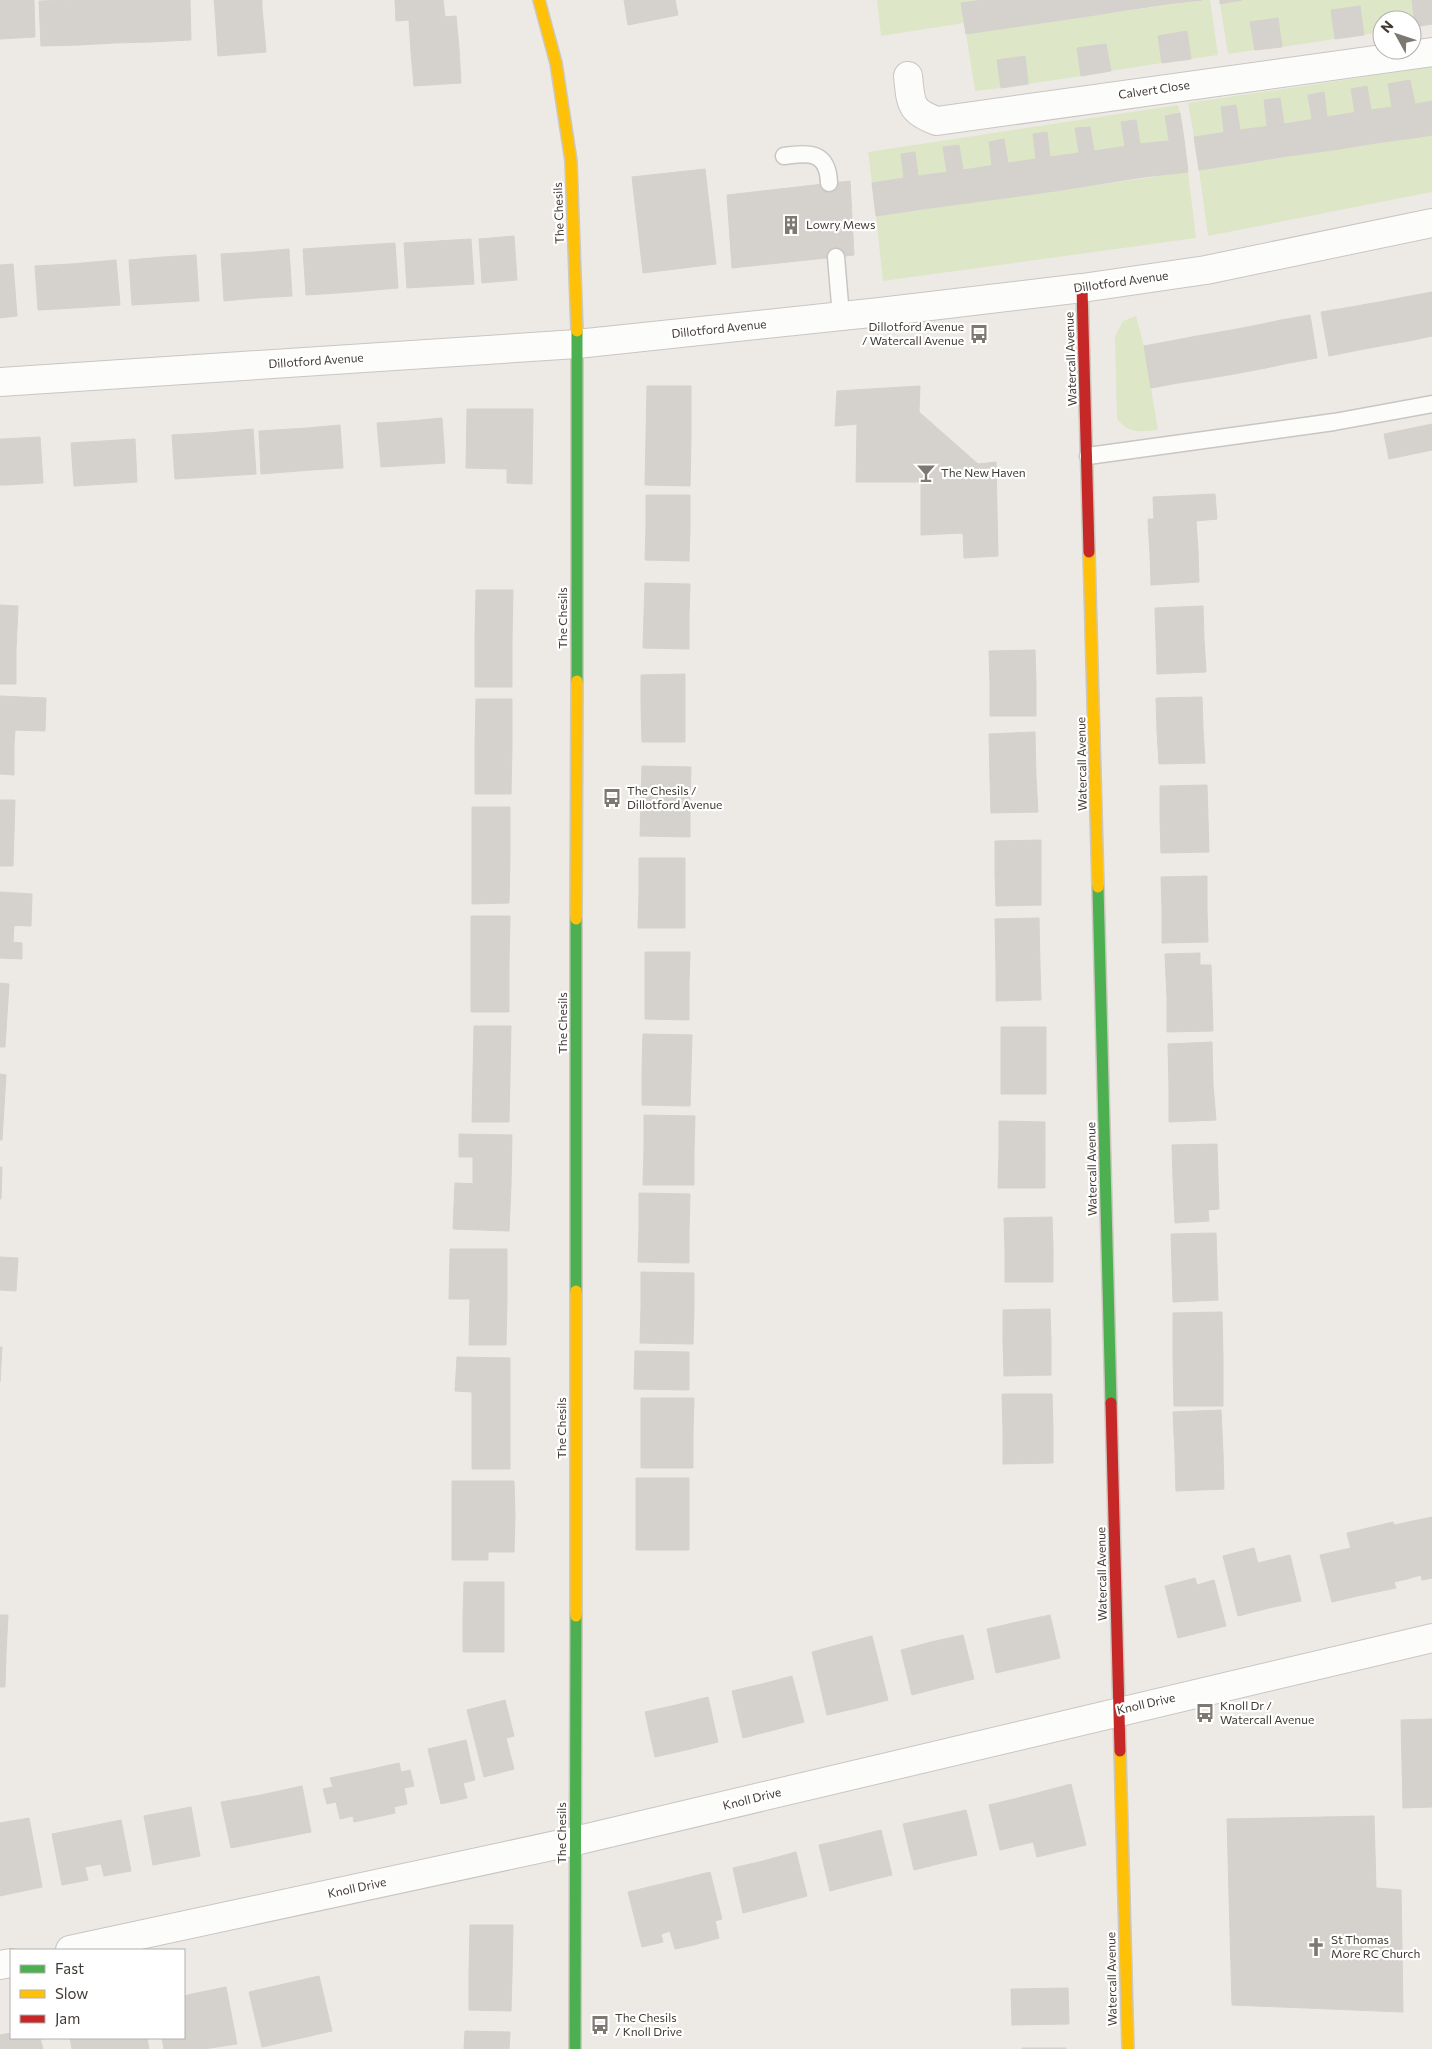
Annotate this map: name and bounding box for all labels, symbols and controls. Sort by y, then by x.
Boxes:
north arrow [1372,10,1422,60]
text: N [1377,17,1397,36]
street label: Calvert Close [1117,77,1190,101]
street label: The Chesils [550,182,566,244]
building icon: Lowry Mews [780,214,802,236]
place label: Lowry Mews [806,217,875,231]
street label: Dillotford Avenue [1073,267,1169,295]
street label: Watercall Avenue [1061,312,1079,406]
street label: Dillotford Avenue [671,316,767,340]
place label: Dillotford Avenue / Watercall Avenue [862,319,964,347]
bus stop icon: Dillotford Avenue / Watercall Avenue [968,323,990,345]
street label: Dillotford Avenue [268,350,364,370]
bar icon: The New Haven [915,462,937,484]
place label: The New Haven [941,465,1026,479]
street label: The Chesils [555,587,569,649]
street label: Watercall Avenue [1073,717,1089,811]
place label: The Chesils / Dillotford Avenue [627,783,722,811]
bus stop icon: The Chesils / Dillotford Avenue [601,787,623,809]
street label: The Chesils [555,992,569,1054]
street label: Watercall Avenue [1083,1122,1099,1216]
street label: The Chesils [554,1397,568,1459]
street label: Watercall Avenue [1093,1527,1109,1621]
street label: Knoll Drive [1115,1690,1176,1717]
place label: Knoll Dr / Watercall Avenue [1220,1698,1314,1726]
bus stop icon: Knoll Dr / Watercall Avenue [1194,1702,1216,1724]
street label: Knoll Drive [721,1784,782,1812]
street label: The Chesils [554,1802,568,1864]
street label: Knoll Drive [326,1874,387,1900]
street label: Watercall Avenue [1103,1932,1119,2026]
place label: St Thomas More RC Church [1331,1932,1420,1960]
church icon: St Thomas More RC Church [1305,1936,1327,1958]
legend [10,1949,185,2039]
text: Fast [55,1959,84,1977]
text: Slow [55,1984,88,2002]
text: Jam [55,2009,80,2027]
place label: The Chesils / Knoll Drive [615,2010,682,2038]
bus stop icon: The Chesils / Knoll Drive [589,2014,611,2036]

